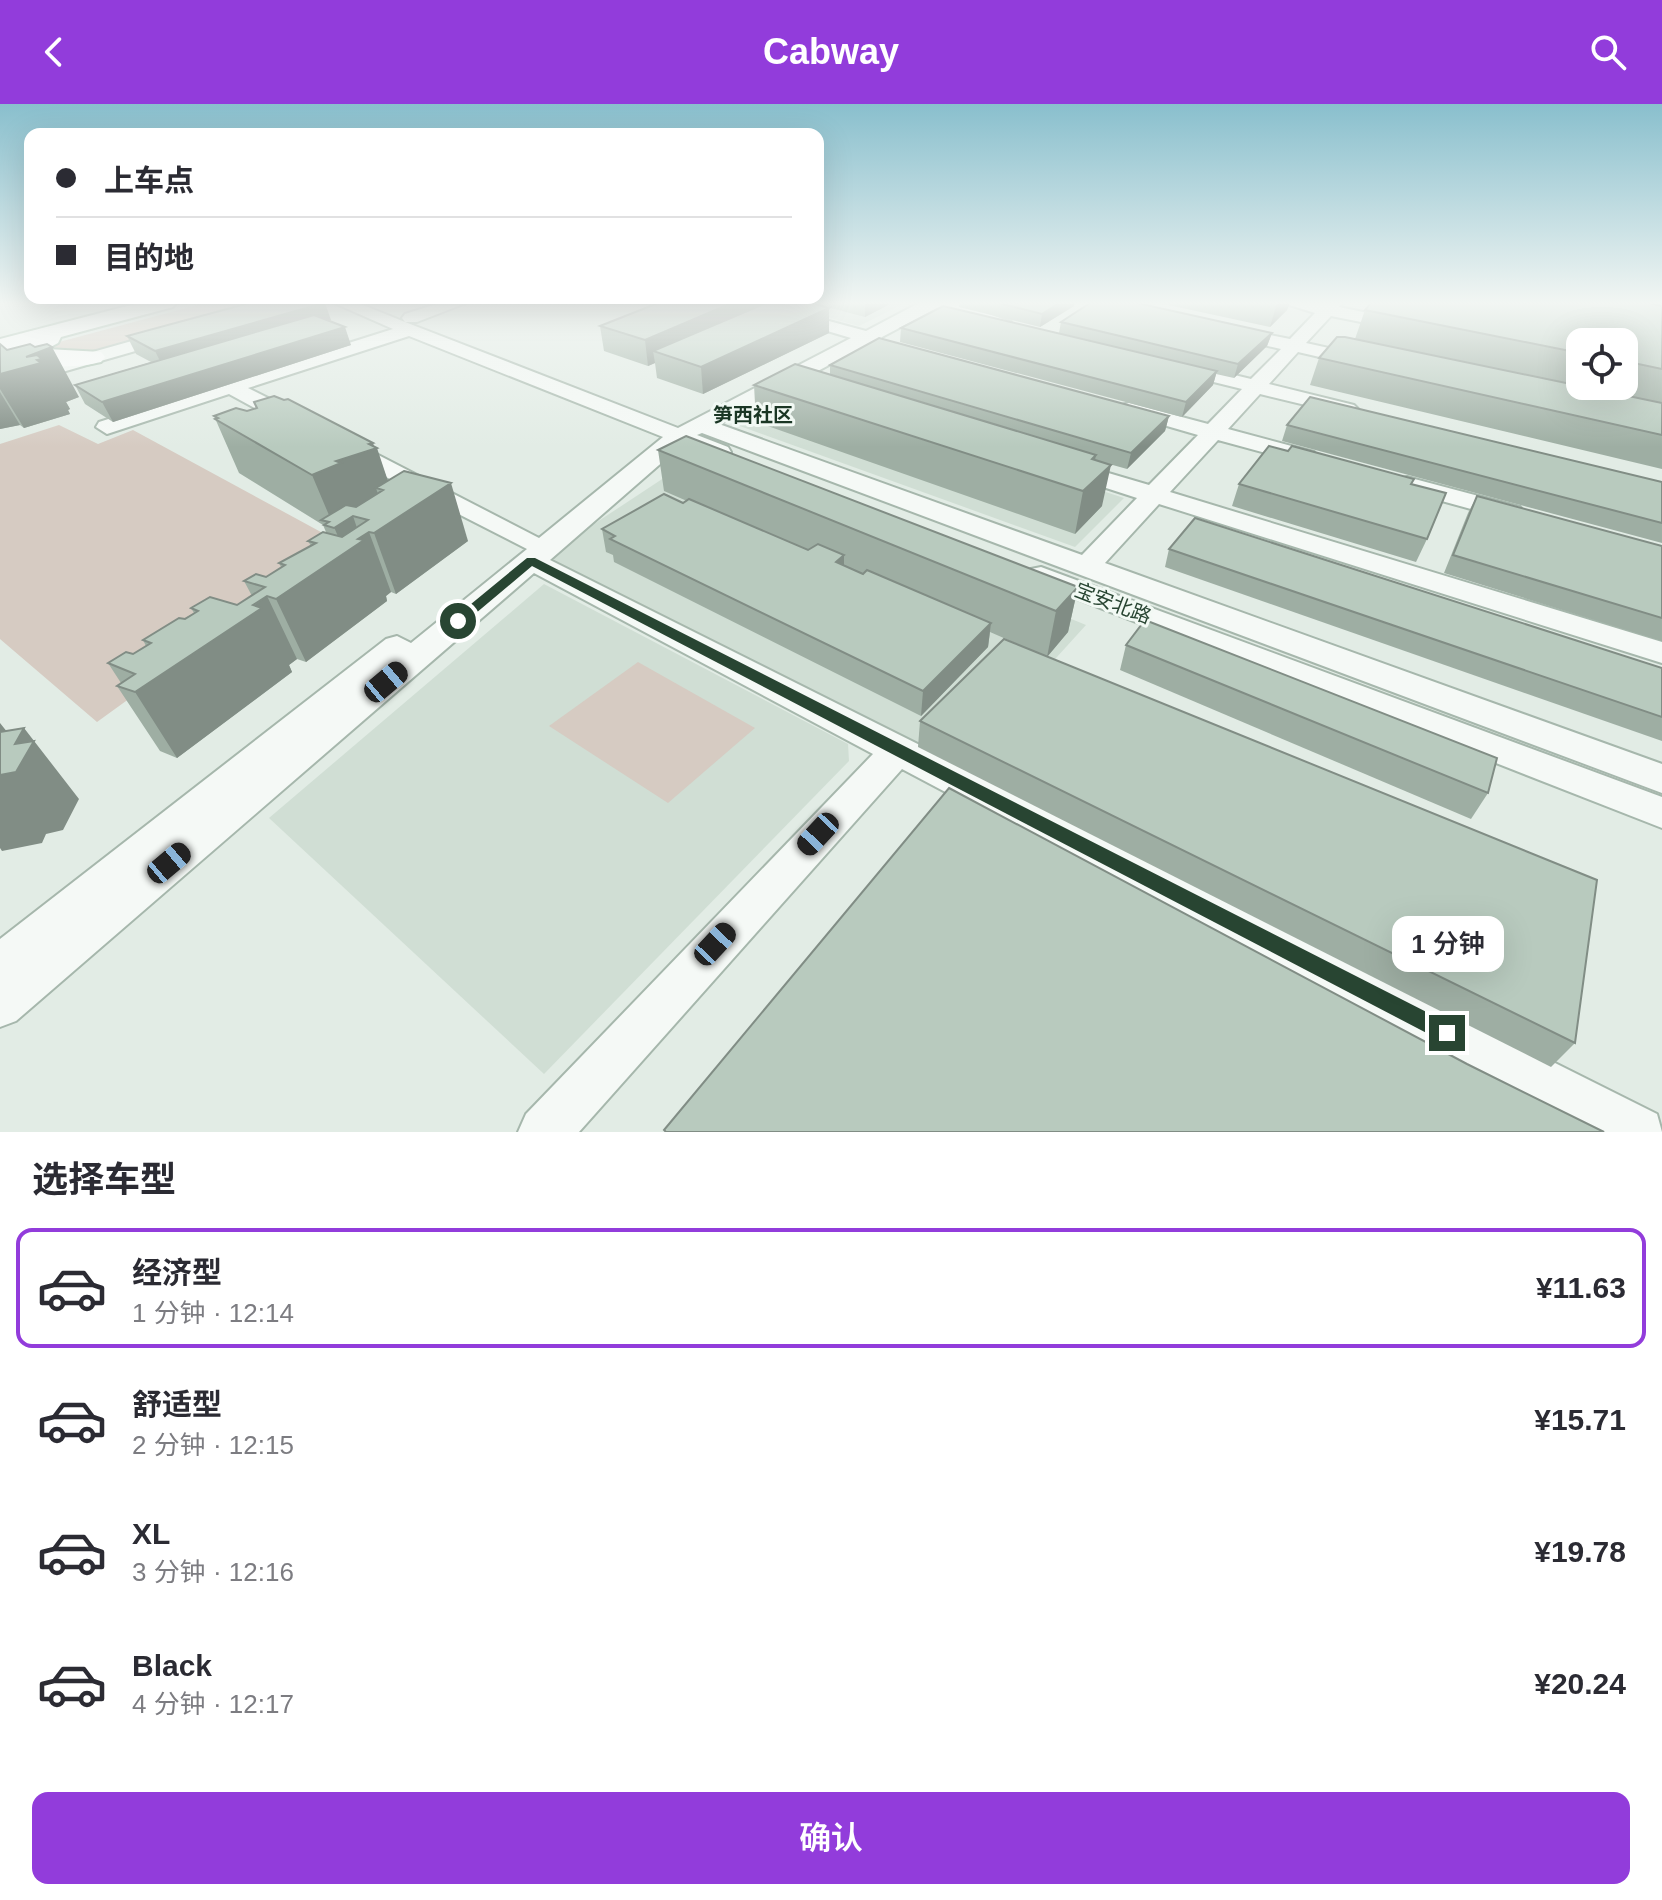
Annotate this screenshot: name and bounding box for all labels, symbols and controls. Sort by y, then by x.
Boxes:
icon: back [32,30,76,74]
icon: search [1586,30,1630,74]
text: Cabway [763,31,899,72]
text: 上车点 [104,164,194,197]
text: 目的地 [104,241,194,274]
map controls [1566,328,1638,400]
button: locate [1566,328,1638,400]
district label: 笋西社区 [713,404,793,426]
street label: 宝安北路 [1072,578,1154,628]
route start [440,603,476,639]
car [360,657,412,707]
car [793,808,843,860]
car [143,838,195,888]
callout: 1 分钟 [1391,917,1503,973]
car [690,918,740,970]
text: 1 分钟 [1411,929,1485,959]
route end [1429,1015,1465,1051]
text: 选择车型 [32,1159,176,1200]
icon: car [36,1252,108,1324]
text: 经济型 [132,1256,222,1289]
text: ¥11.63 [1536,1271,1626,1304]
text: 1 分钟 · 12:14 [132,1298,294,1328]
icon: car [36,1384,108,1456]
text: 舒适型 [132,1388,222,1421]
text: ¥15.71 [1534,1403,1626,1436]
text: 2 分钟 · 12:15 [132,1430,294,1460]
icon: car [36,1516,108,1588]
text: XL [132,1517,170,1550]
text: ¥19.78 [1534,1535,1626,1568]
text: 3 分钟 · 12:16 [132,1557,294,1587]
icon: car [36,1648,108,1720]
text: Black [132,1649,212,1682]
text: ¥20.24 [1534,1667,1626,1700]
text: 4 分钟 · 12:17 [132,1689,294,1719]
button: 确认 [32,1792,1630,1884]

